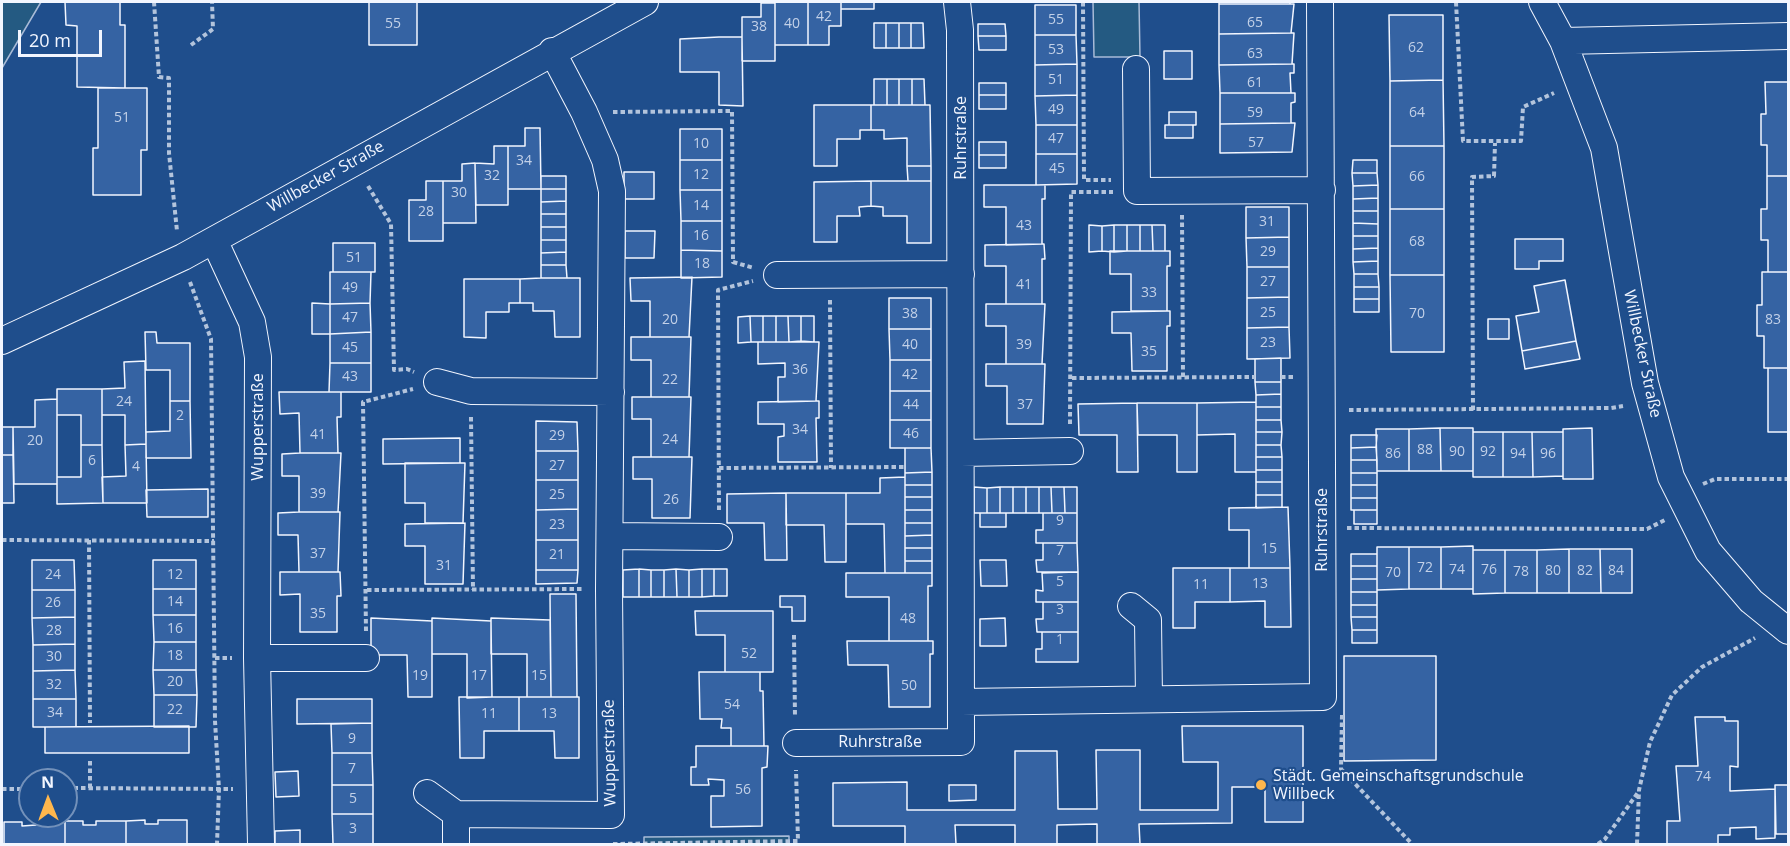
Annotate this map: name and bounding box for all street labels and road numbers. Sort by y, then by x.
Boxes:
street label: Ruhrstraße [951,96,971,180]
street label: Willbecker Straße [264,137,388,217]
street label: Willbecker Straße [1619,288,1665,420]
street label: Wupperstraße [248,373,268,481]
street label: Ruhrstraße [1312,488,1332,572]
street label: Wupperstraße [599,699,621,807]
street label: Ruhrstraße [838,732,922,752]

